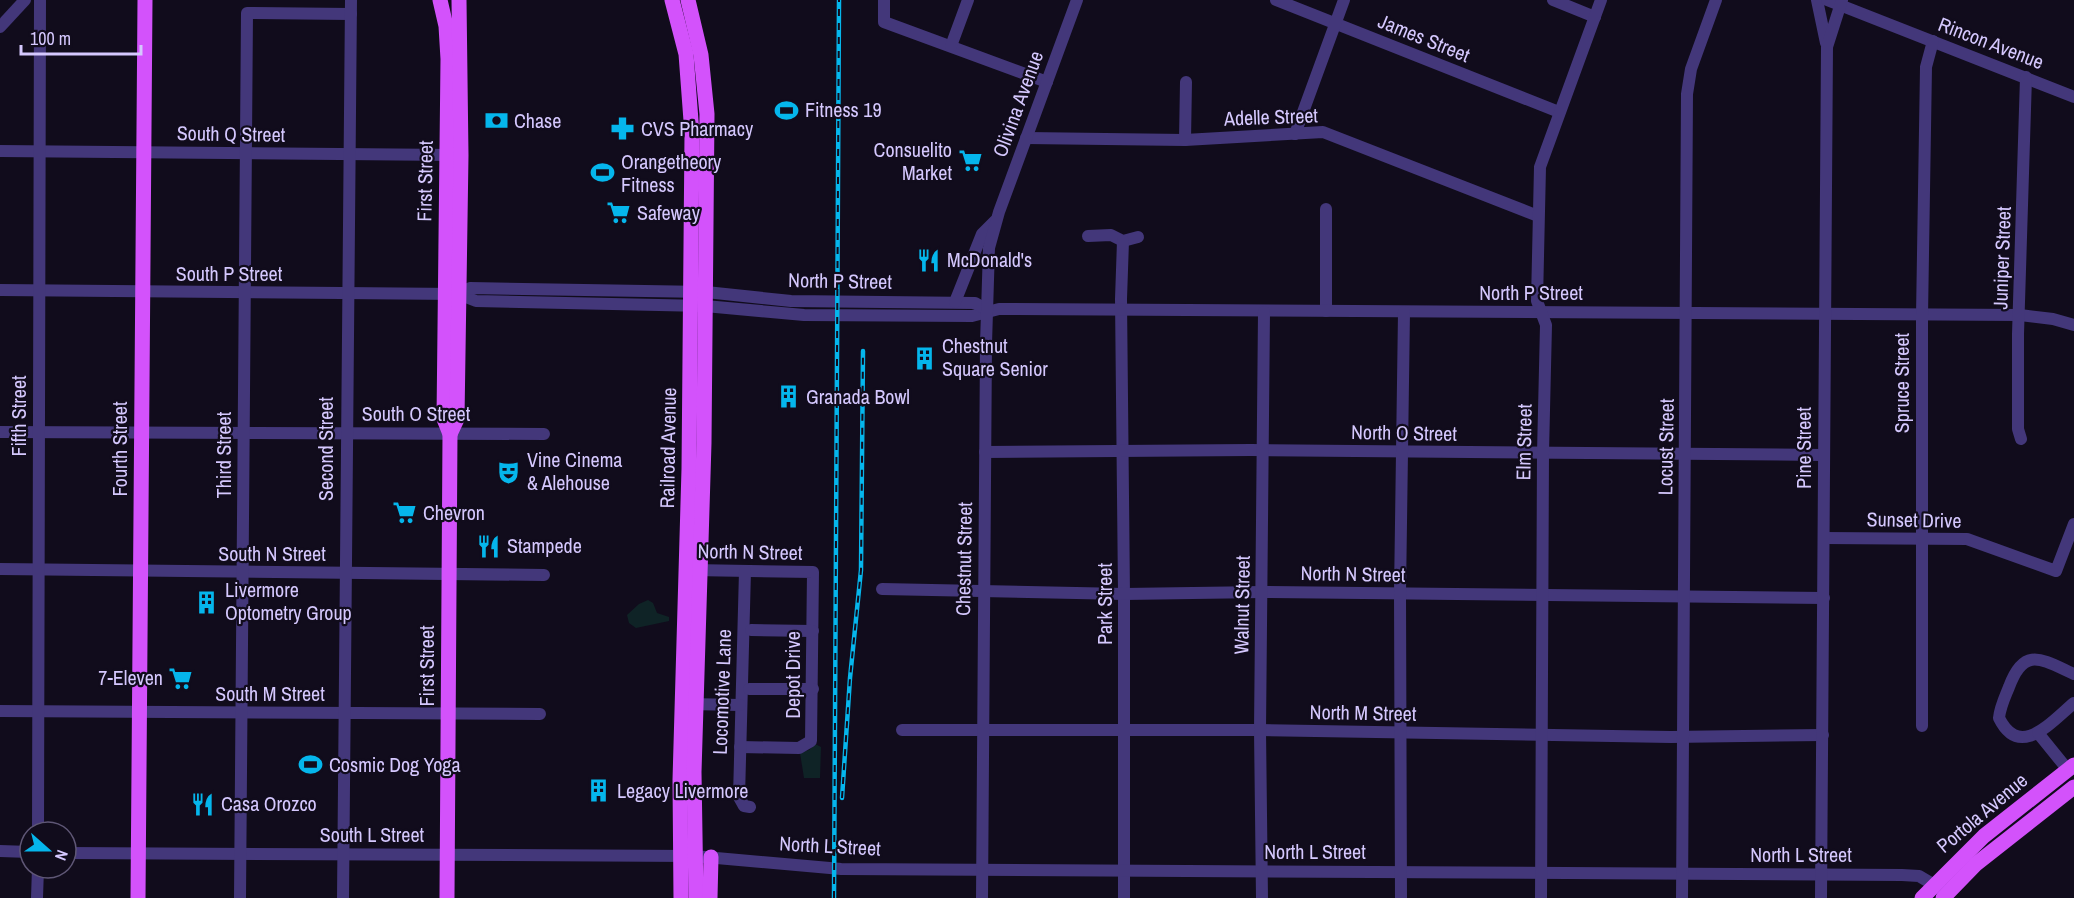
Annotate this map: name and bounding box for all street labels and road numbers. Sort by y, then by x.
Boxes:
street label: James Street [1374,7,1474,68]
street label: Rincon Avenue [1935,10,2048,75]
street label: Olivina Avenue [986,47,1049,161]
street label: Adelle Street [1223,101,1319,132]
street label: South Q Street [177,119,286,148]
street label: First Street [410,140,439,222]
street label: Juniper Street [1986,206,2017,310]
street label: South P Street [176,260,283,287]
street label: North P Street [788,266,892,295]
street label: North P Street [1479,279,1583,306]
street label: Spruce Street [1888,332,1915,433]
street label: Fifth Street [5,375,32,457]
street label: Railroad Avenue [653,387,682,509]
street label: Second Street [312,397,339,501]
street label: Locust Street [1651,398,1680,496]
street label: South O Street [362,400,471,427]
street label: Fourth Street [106,401,133,496]
street label: Elm Street [1509,403,1538,481]
street label: Pine Street [1790,407,1817,489]
street label: Third Street [210,411,237,498]
street label: North O Street [1351,418,1458,447]
street label: Chestnut Street [949,501,978,616]
street label: Sunset Drive [1866,505,1962,534]
street label: North N Street [697,537,803,566]
street label: South N Street [218,540,326,567]
street label: Walnut Street [1227,555,1256,655]
street label: North N Street [1300,559,1406,588]
street label: Park Street [1091,563,1118,645]
street label: First Street [413,625,440,707]
street label: Locomotive Lane [706,629,737,755]
street label: Depot Drive [779,631,806,719]
street label: South M Street [215,680,325,707]
street label: North M Street [1309,698,1417,727]
street label: Portola Avenue [1930,767,2033,859]
street label: South L Street [320,821,425,848]
street label: North L Street [779,829,882,862]
street label: North L Street [1264,838,1366,865]
street label: North L Street [1750,841,1852,868]

